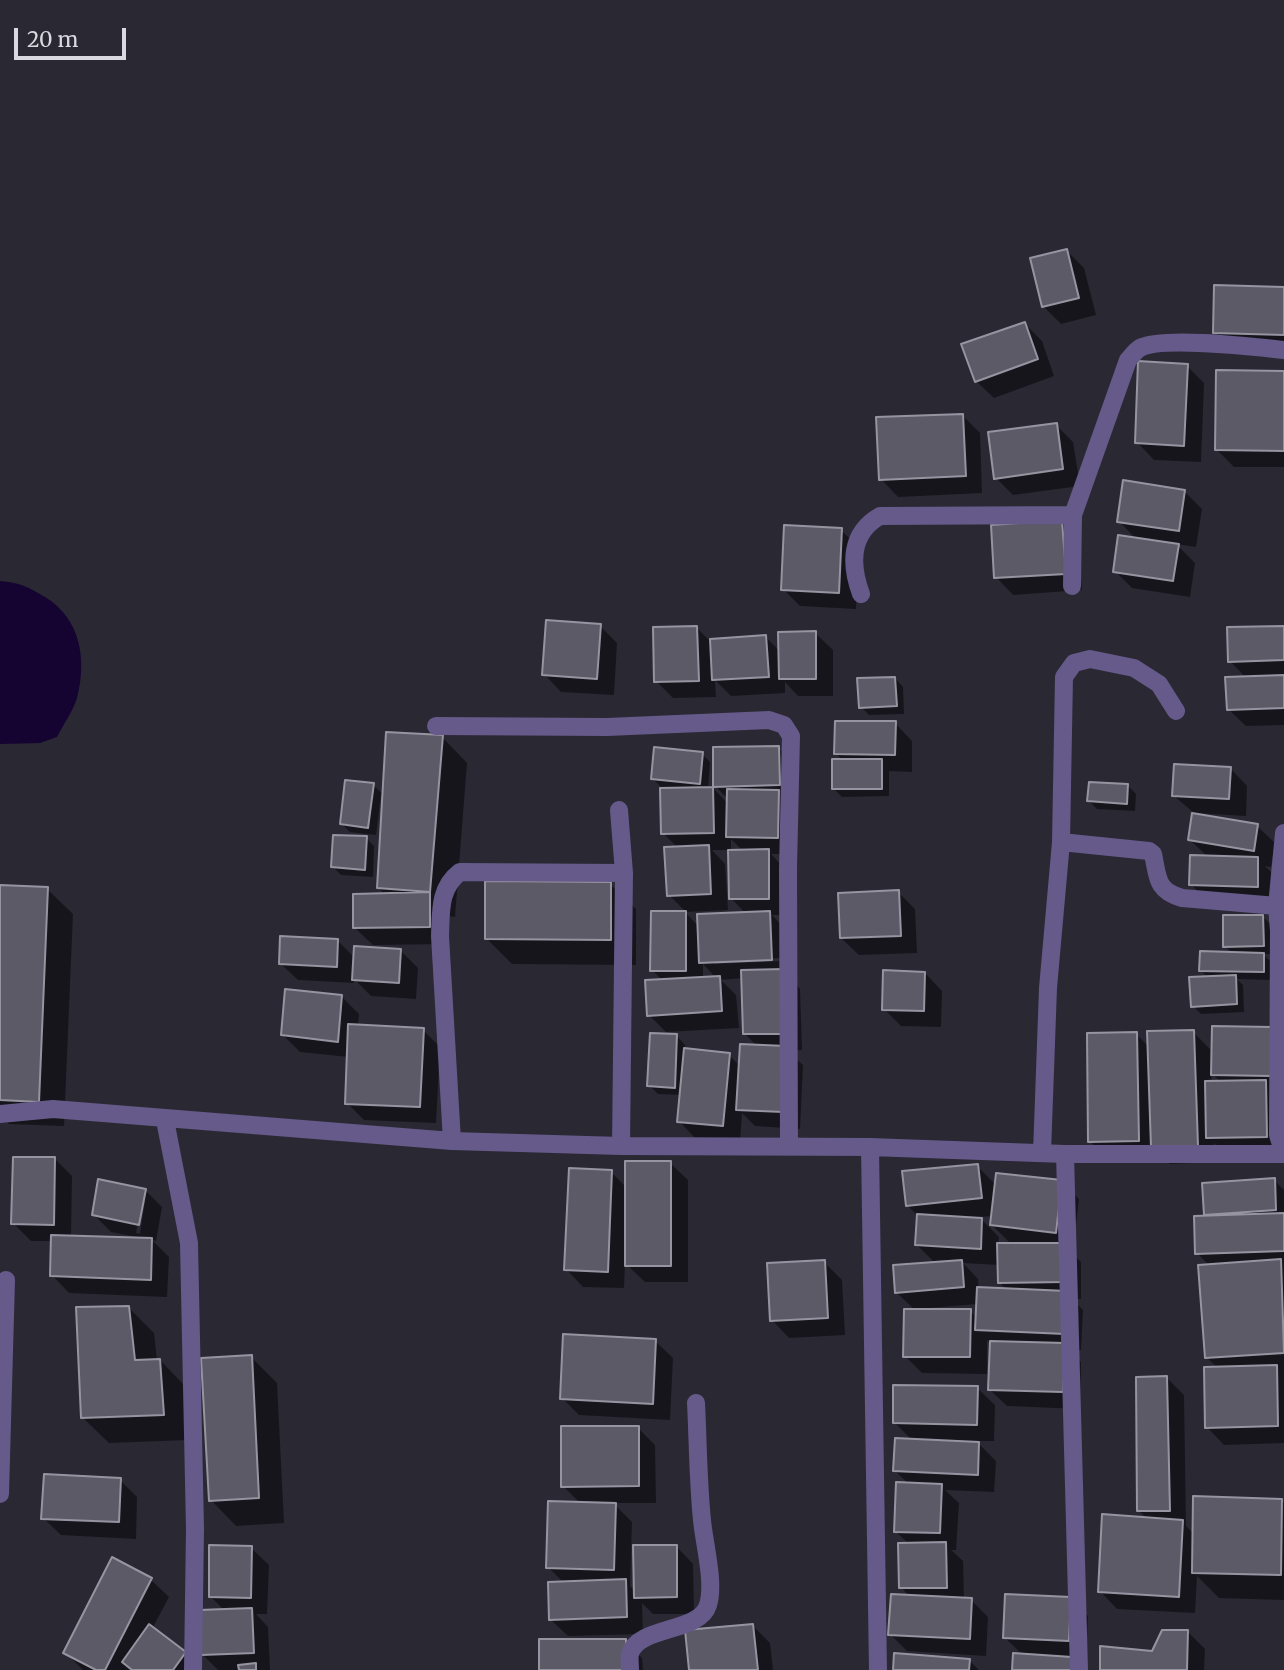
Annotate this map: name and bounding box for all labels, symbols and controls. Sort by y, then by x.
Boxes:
scale bar [18,14,130,58]
text: 20 m [27,26,78,53]

